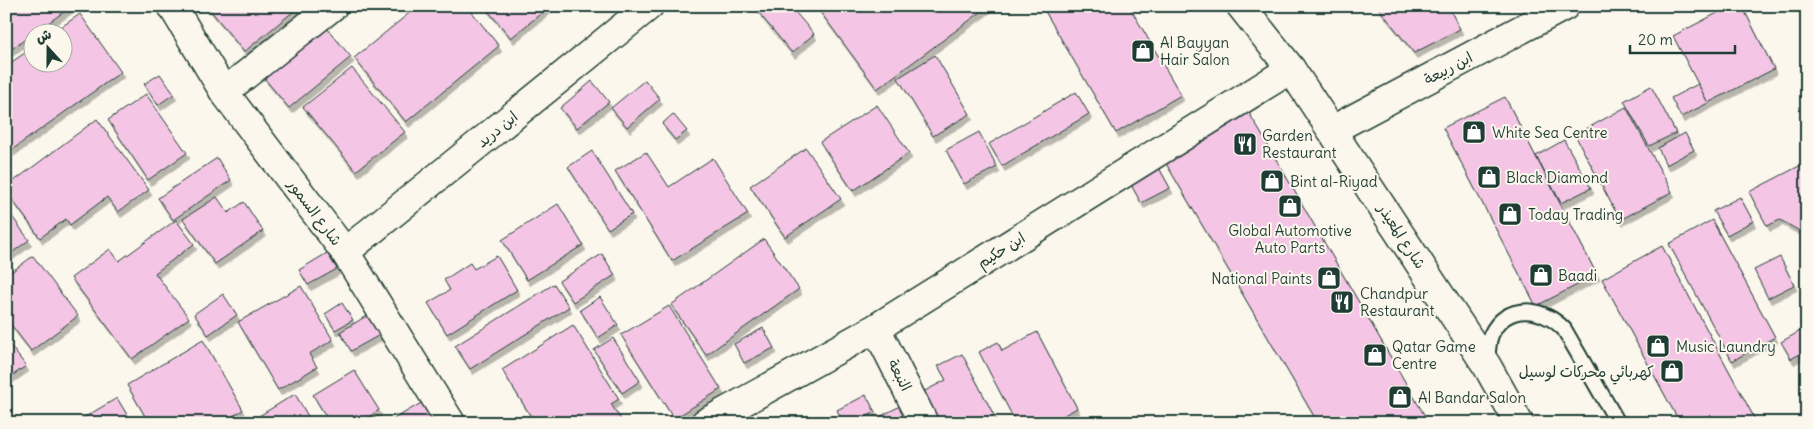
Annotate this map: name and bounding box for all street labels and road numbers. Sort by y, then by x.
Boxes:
street label: ابن ربيعة [1420,47,1476,89]
street label: ابن دريد [473,107,521,151]
street label: شارع السمور [282,174,346,250]
street label: شارع المعيذر [1373,199,1430,273]
street label: ابن حكيم [973,228,1030,275]
street label: النبعة [884,356,916,394]

